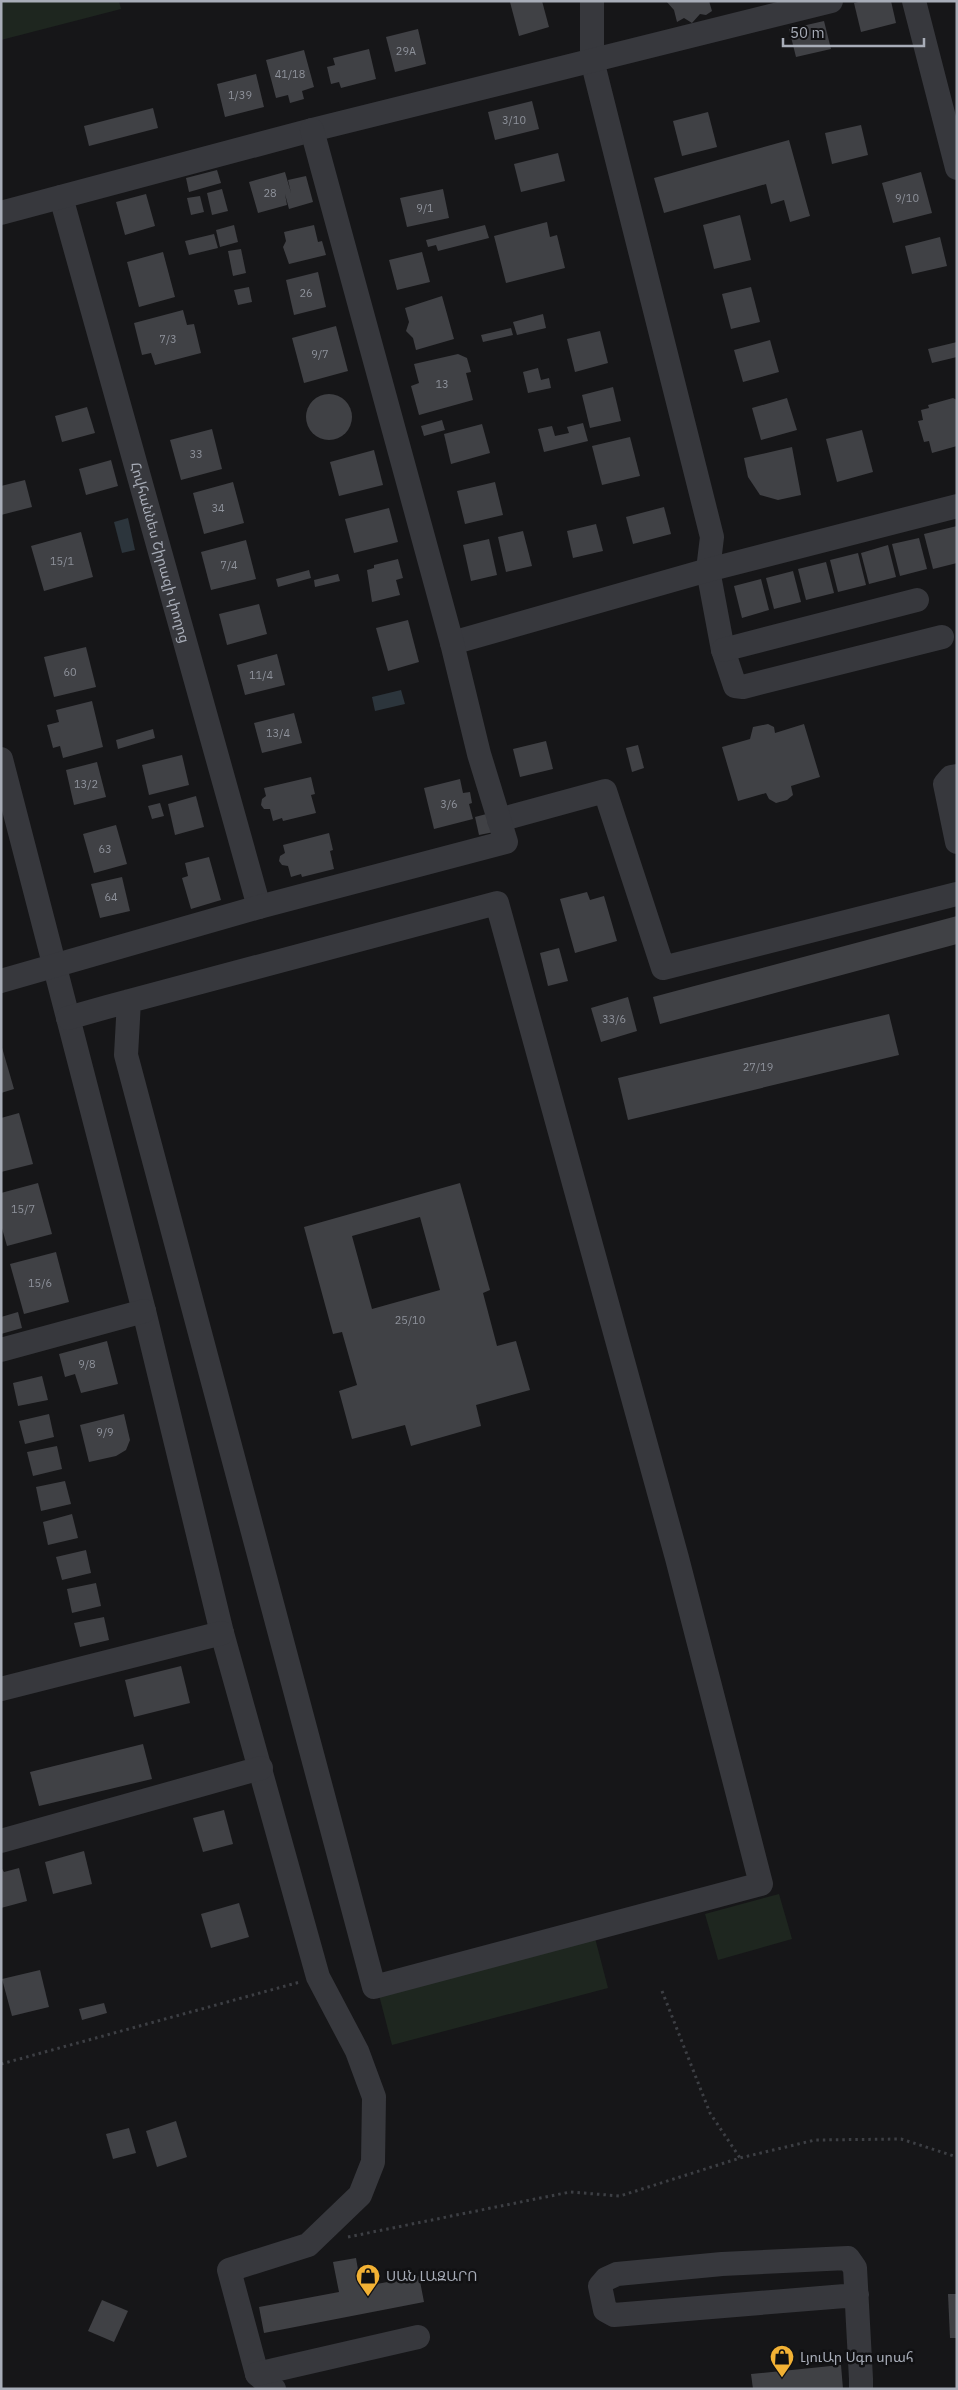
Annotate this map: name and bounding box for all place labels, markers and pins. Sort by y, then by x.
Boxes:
shop icon: ՍԱՆ ԼԱԶԱՐՈ [355,2263,381,2297]
place label: ՍԱՆ ԼԱԶԱՐՈ [386,2267,478,2285]
shop icon: ԼյուԱր Սգո սրահ [769,2344,795,2378]
place label: ԼյուԱր Սգո սրահ [800,2348,914,2366]

